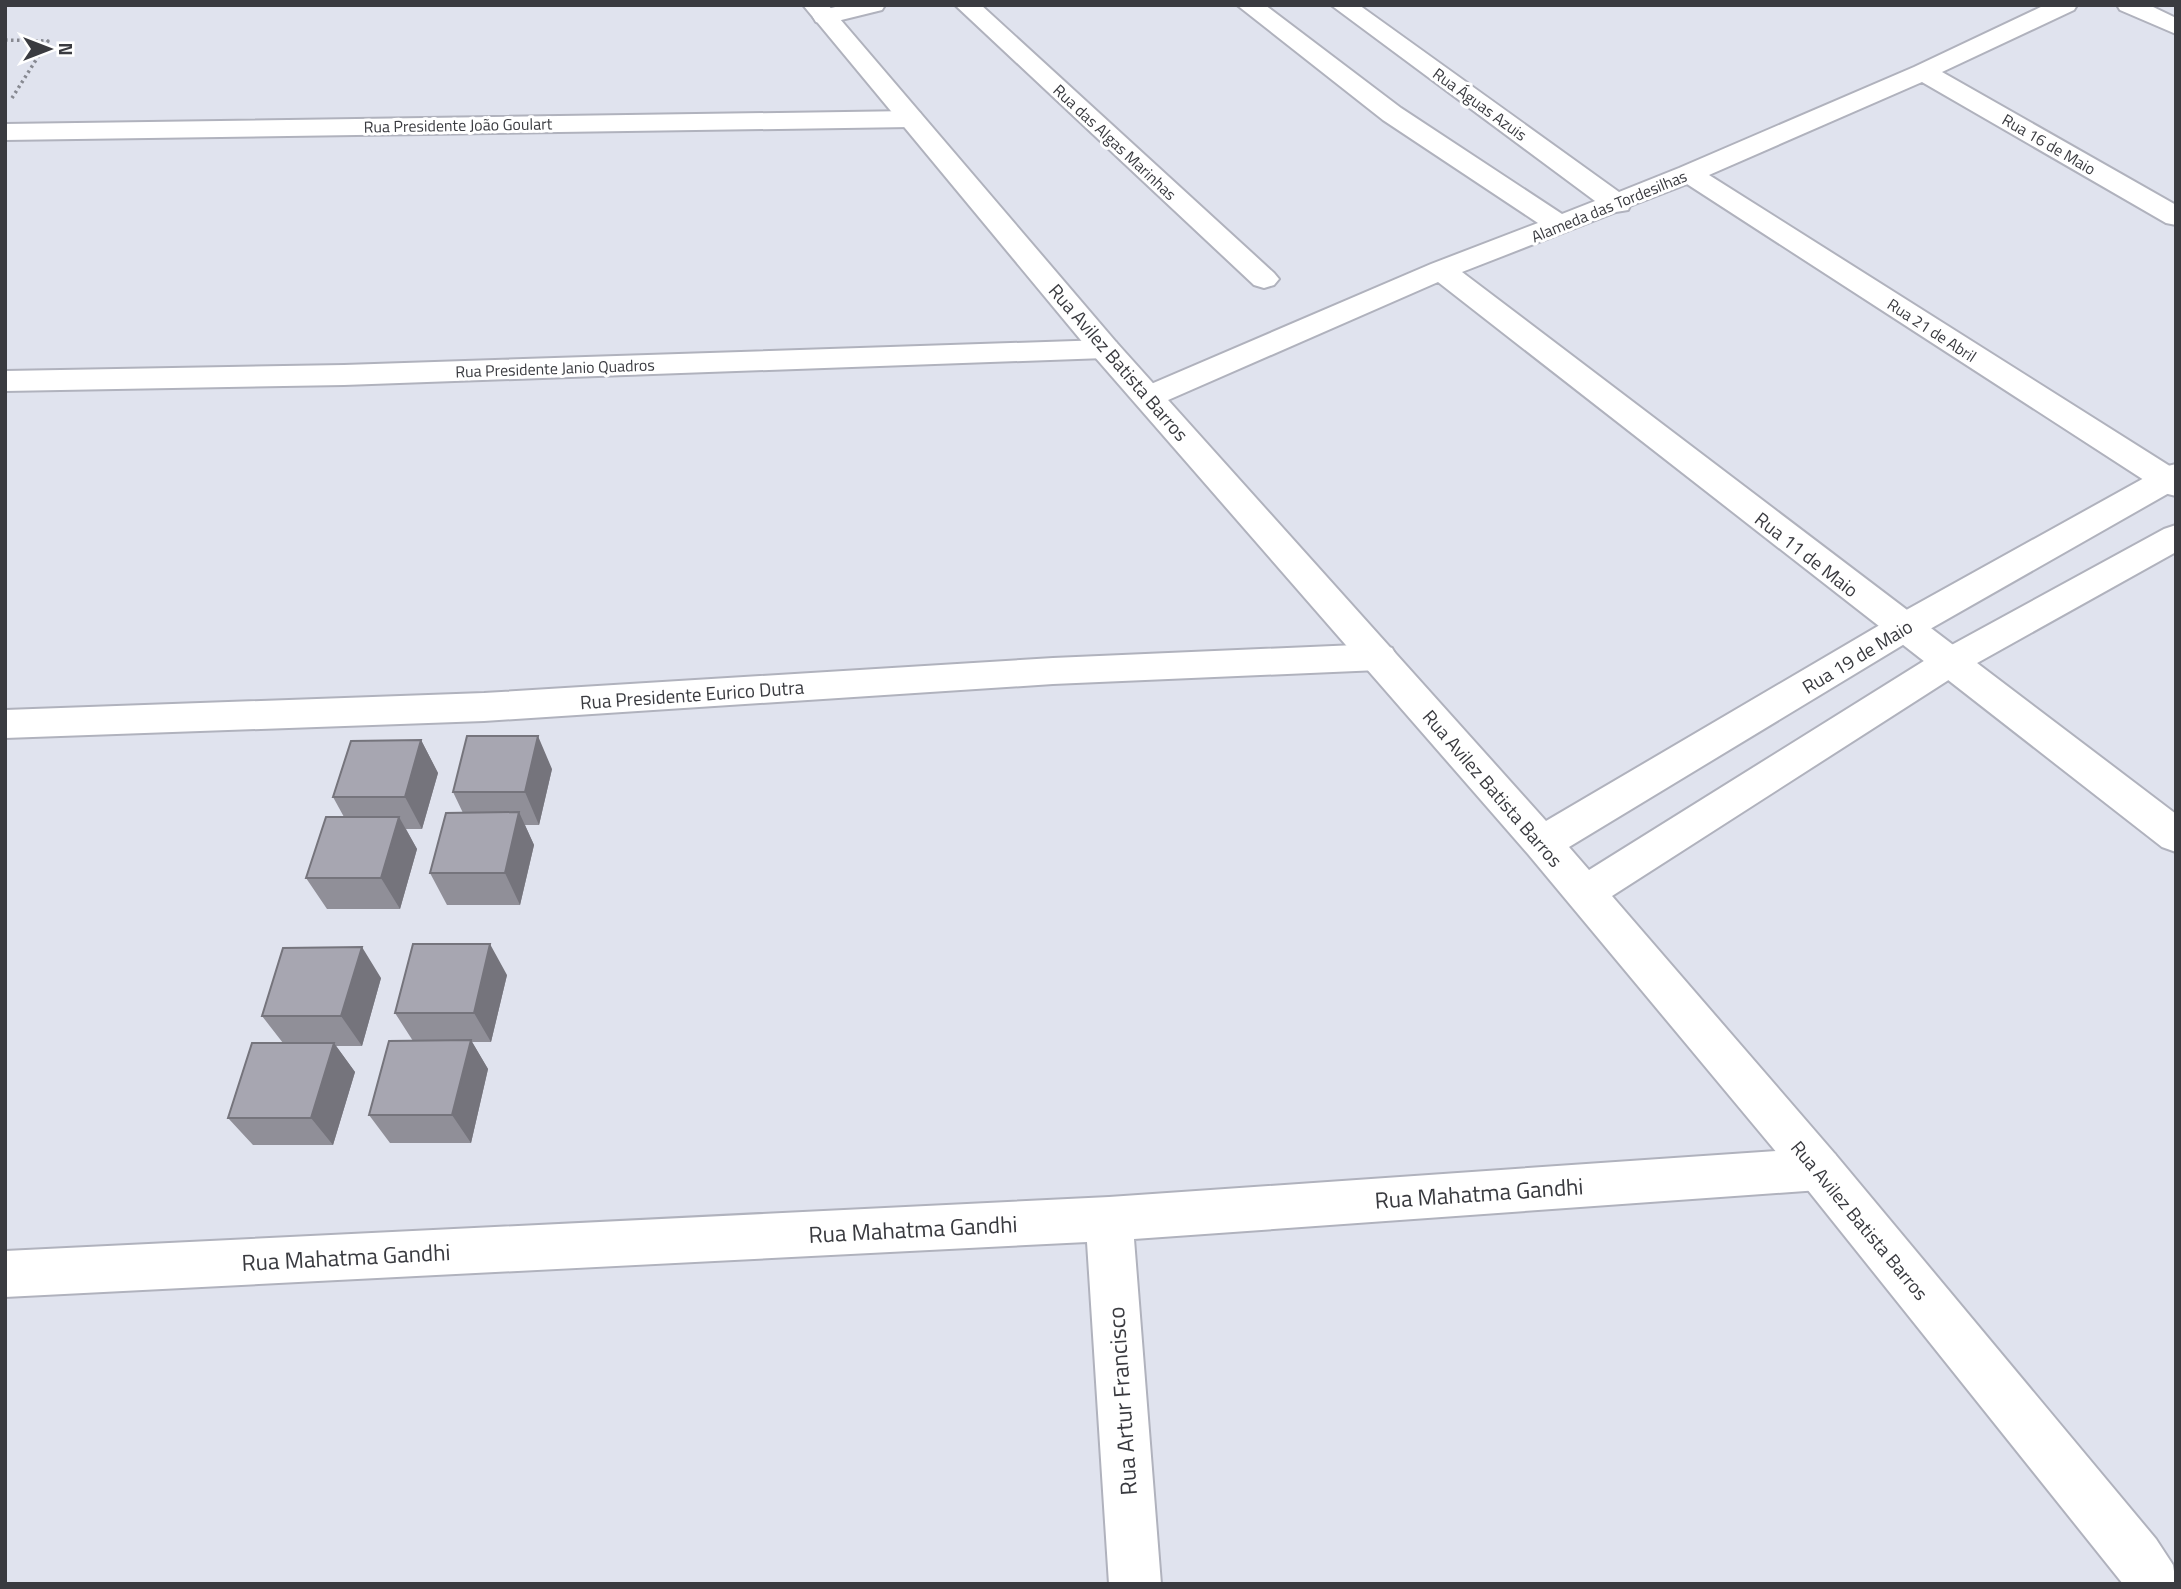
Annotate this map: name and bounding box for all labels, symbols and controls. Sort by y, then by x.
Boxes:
north arrow [14,14,84,84]
text: N [52,42,81,56]
street label: Rua Águas Azuis [1428,62,1532,146]
street label: Rua das Algas Marinhas [1048,78,1182,206]
street label: Rua 16 de Maio [1998,107,2100,181]
street label: Rua Presidente João Goulart [363,111,553,139]
street label: Alameda das Tordesilhas [1527,164,1691,248]
street label: Rua Avilez Batista Barros [1042,277,1196,447]
street label: Rua 21 de Abril [1883,292,1981,368]
street label: Rua Presidente Janio Quadros [455,353,655,383]
street label: Rua 11 de Maio [1749,504,1865,604]
street label: Rua 19 de Maio [1796,612,1918,700]
street label: Rua Presidente Eurico Dutra [579,672,806,716]
street label: Rua Avilez Batista Barros [1416,703,1570,873]
street label: Rua Avilez Batista Barros [1784,1134,1936,1306]
street label: Rua Mahatma Gandhi [1373,1168,1585,1218]
street label: Rua Mahatma Gandhi [808,1206,1018,1252]
street label: Rua Mahatma Gandhi [241,1234,451,1280]
street label: Rua Artur Francisco [1098,1305,1146,1497]

